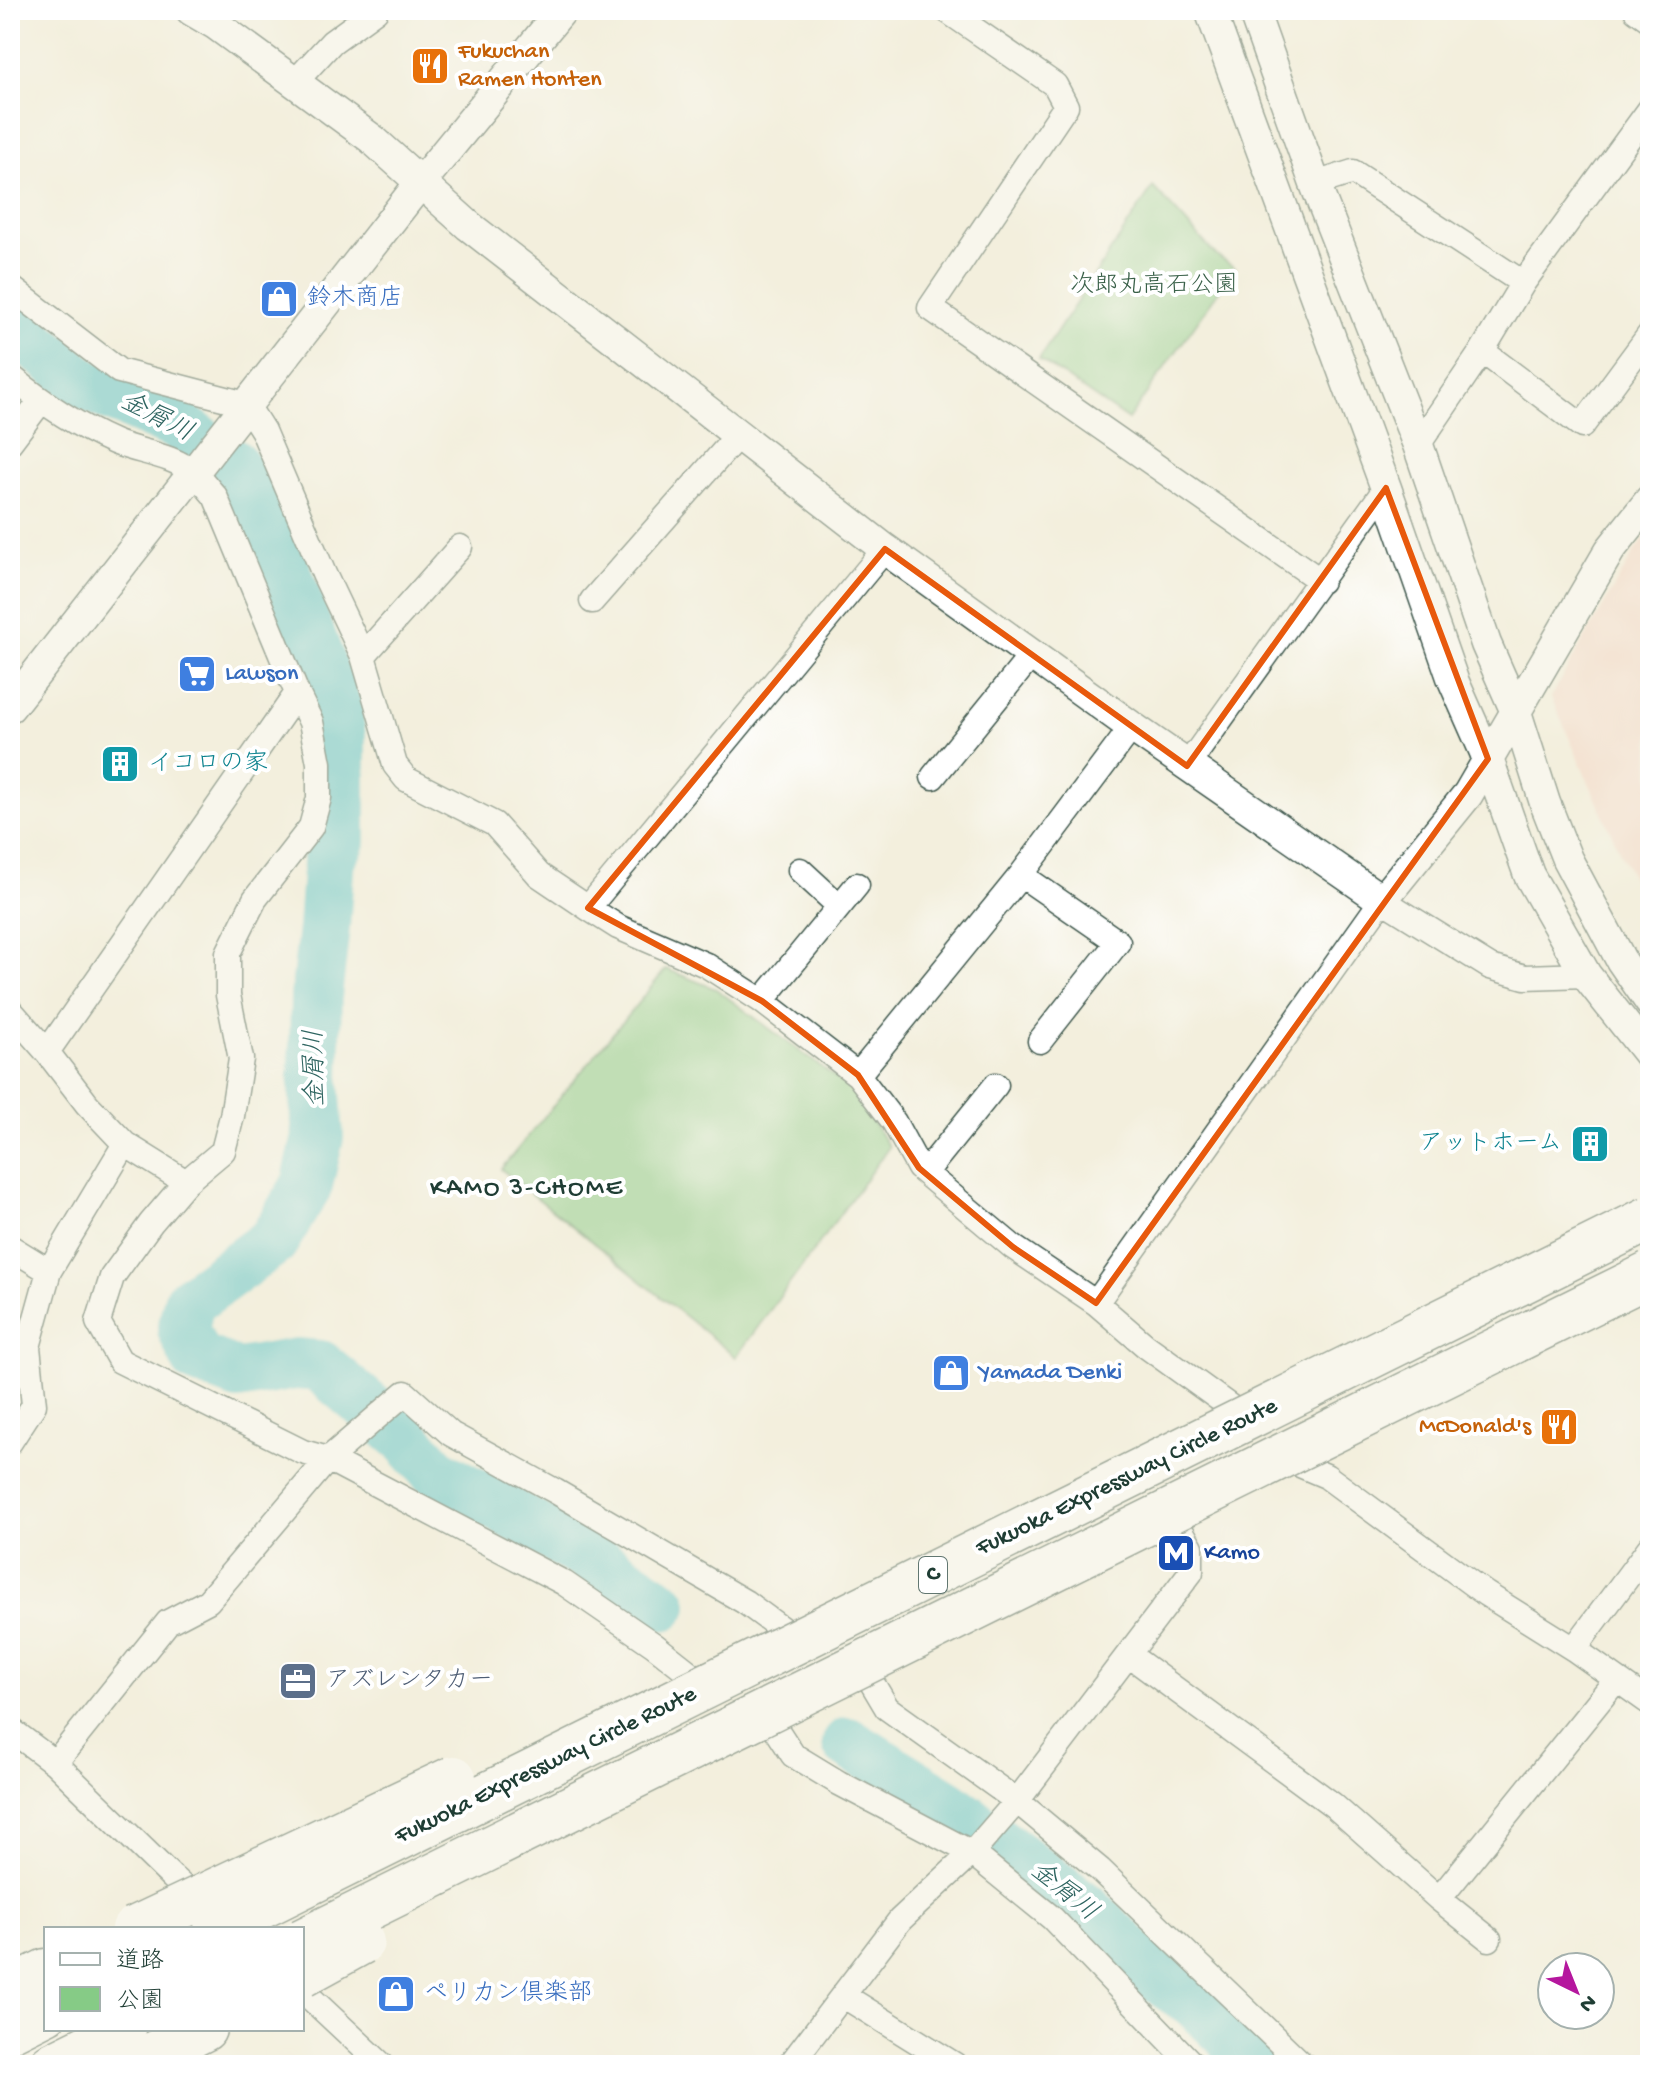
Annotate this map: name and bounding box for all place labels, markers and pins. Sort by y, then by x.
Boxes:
place label: Fukuchan Ramen Honten [457,38,602,95]
restaurant icon: Fukuchan Ramen Honten [409,45,451,87]
shop icon: 鈴木商店 [258,278,300,320]
place label: 鈴木商店 [307,284,403,314]
supermarket icon: Lawson [176,653,218,695]
place label: Lawson [225,660,299,689]
building icon: イコロの家 [99,743,141,785]
place label: イコロの家 [148,749,268,779]
building icon: アットホーム [1569,1123,1611,1165]
place label: アットホーム [1419,1130,1562,1159]
shop icon: Yamada Denki [930,1352,972,1394]
place label: Yamada Denki [977,1359,1122,1388]
restaurant icon: McDonald's [1538,1406,1580,1448]
place label: McDonald's [1419,1413,1532,1442]
metro station icon: Kamo [1155,1532,1197,1574]
place label: Kamo [1204,1539,1260,1568]
office icon: アズレンタカー [277,1660,319,1702]
place label: アズレンタカー [326,1667,493,1696]
shop icon: ペリカン倶楽部 [375,1973,417,2015]
place label: ペリカン倶楽部 [424,1979,592,2009]

